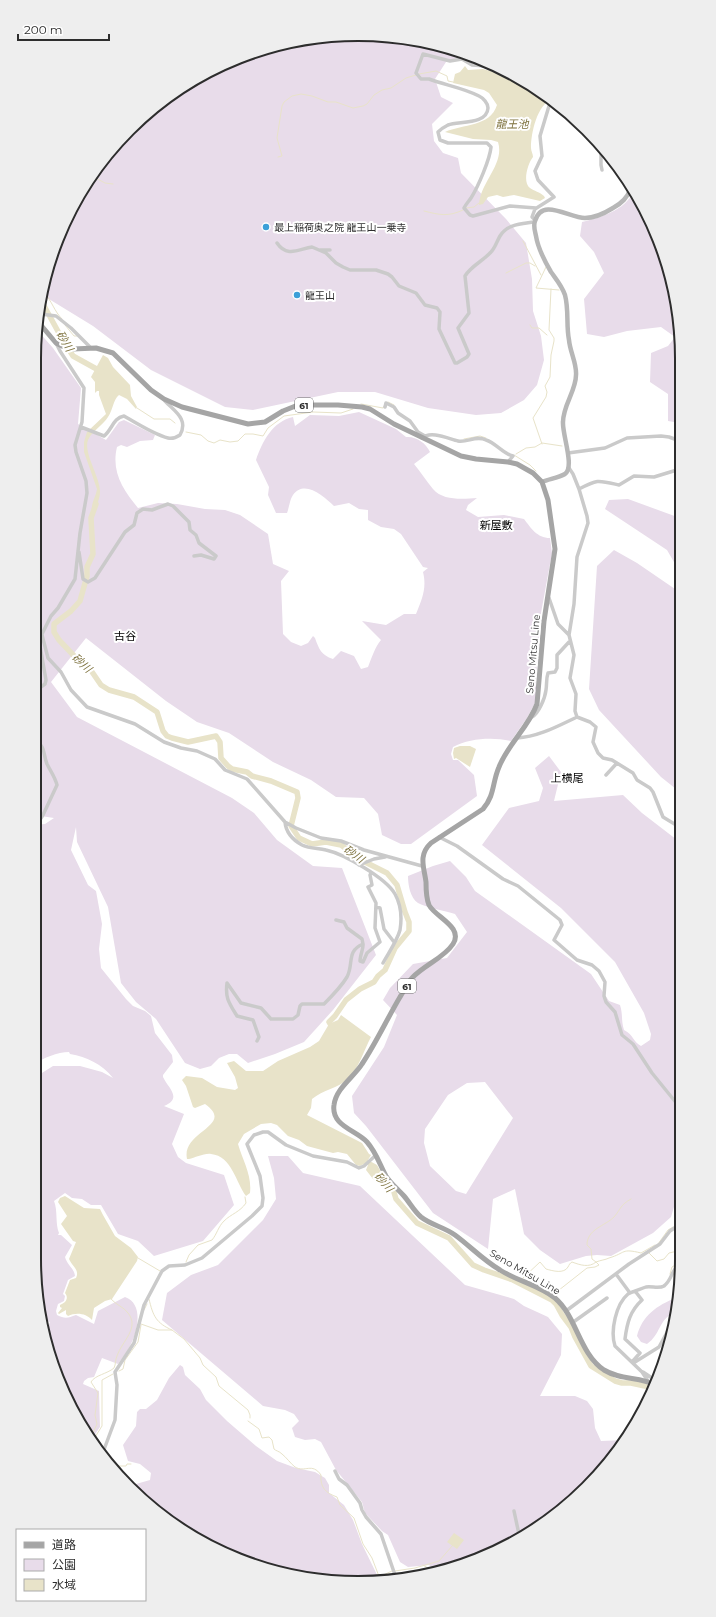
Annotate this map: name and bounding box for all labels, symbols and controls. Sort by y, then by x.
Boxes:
scale bar [18,16,109,42]
text: 200 m [24,22,63,37]
water label: 龍王池 [496,117,529,131]
place label: 最上稲荷奥之院 龍王山一乗寺 [274,221,407,234]
marker: 最上稲荷奥之院 龍王山一乗寺 [261,222,271,232]
place label: 龍王山 [305,289,335,302]
marker: 龍王山 [292,290,302,300]
water label: 砂川 [53,328,77,355]
road number: 61 [295,398,313,412]
district label: 新屋敷 [480,518,513,532]
street label: Seno Mitsu Line [523,614,543,694]
district label: 古谷 [114,629,136,643]
water label: 砂川 [69,650,96,676]
district label: 上横尾 [551,771,584,785]
water label: 砂川 [341,842,368,867]
road number: 61 [398,979,416,993]
water label: 砂川 [372,1169,397,1196]
street label: Seno Mitsu Line [487,1246,563,1298]
legend [16,1529,146,1601]
text: 道路 [52,1537,76,1552]
text: 公園 [52,1557,76,1572]
text: 水域 [52,1577,76,1592]

